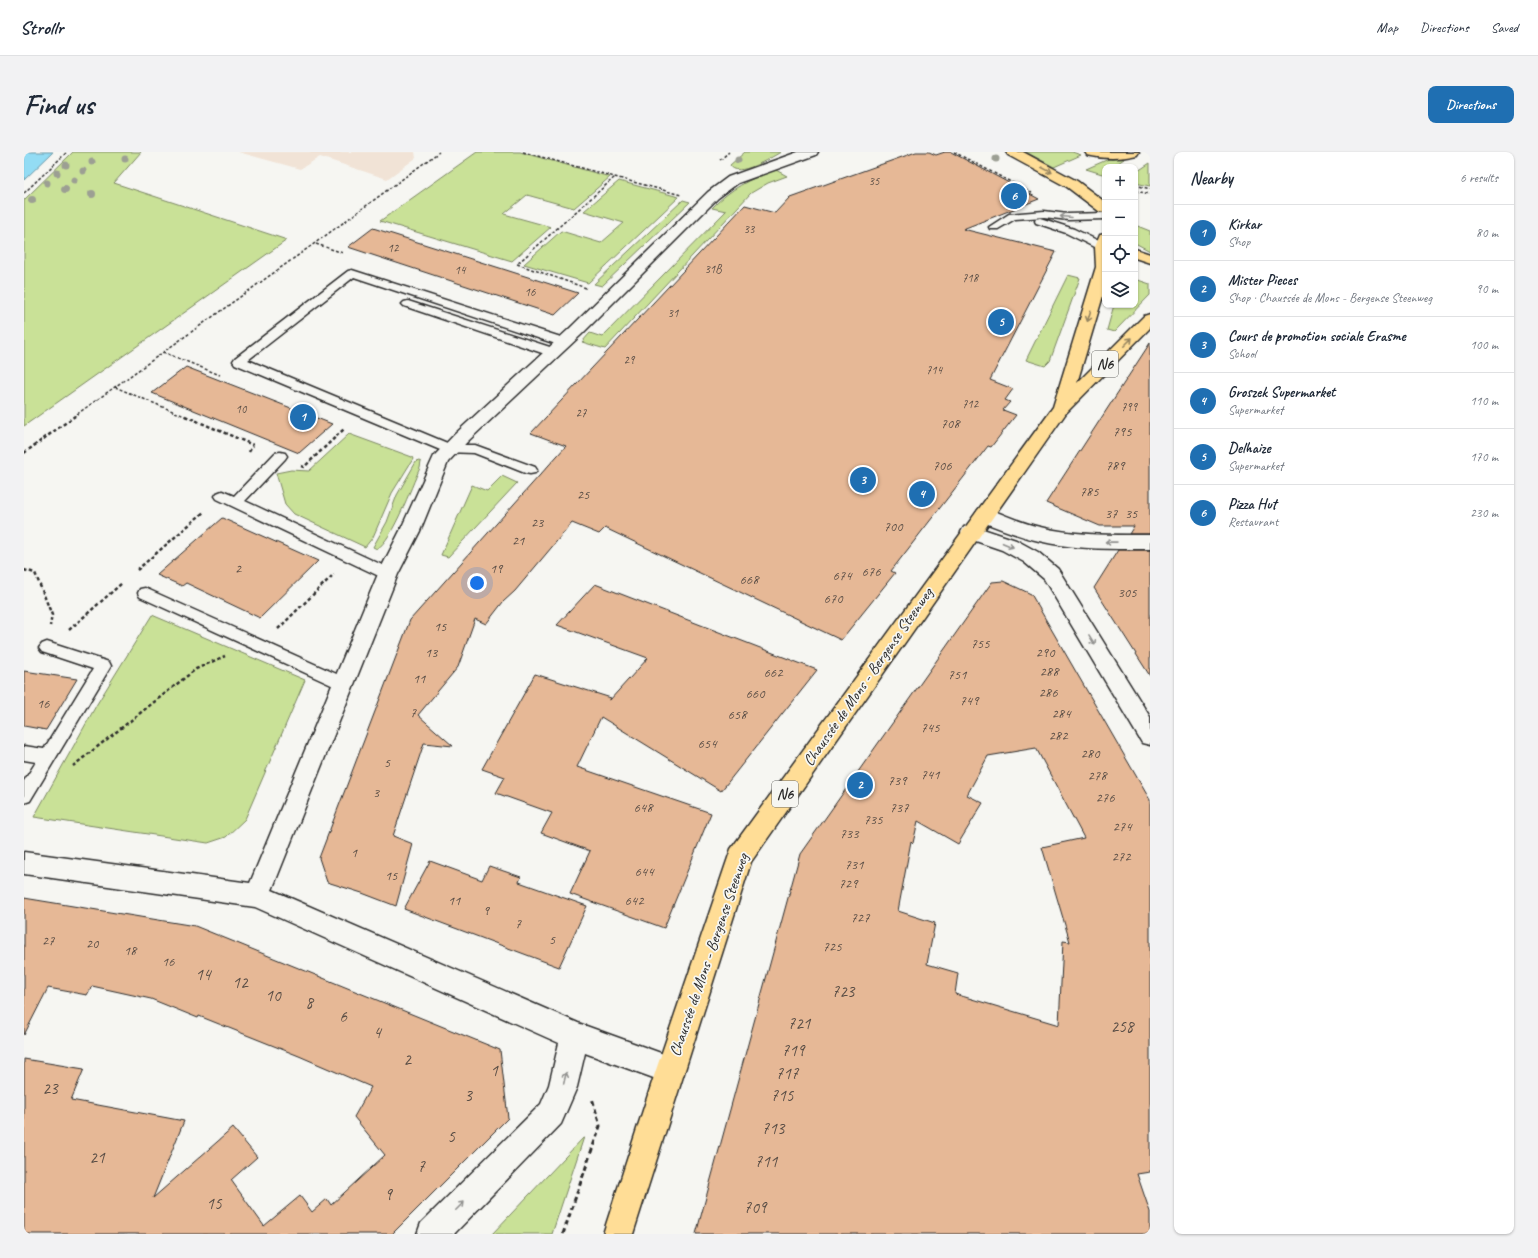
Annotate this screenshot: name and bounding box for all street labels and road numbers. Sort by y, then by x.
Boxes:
road number: N6 [1092,351,1118,377]
street label: Chaussée de Mons - Bergense Steenweg [799,583,938,770]
road number: N6 [772,781,798,807]
street label: Chaussée de Mons - Bergense Steenweg [665,850,754,1059]

